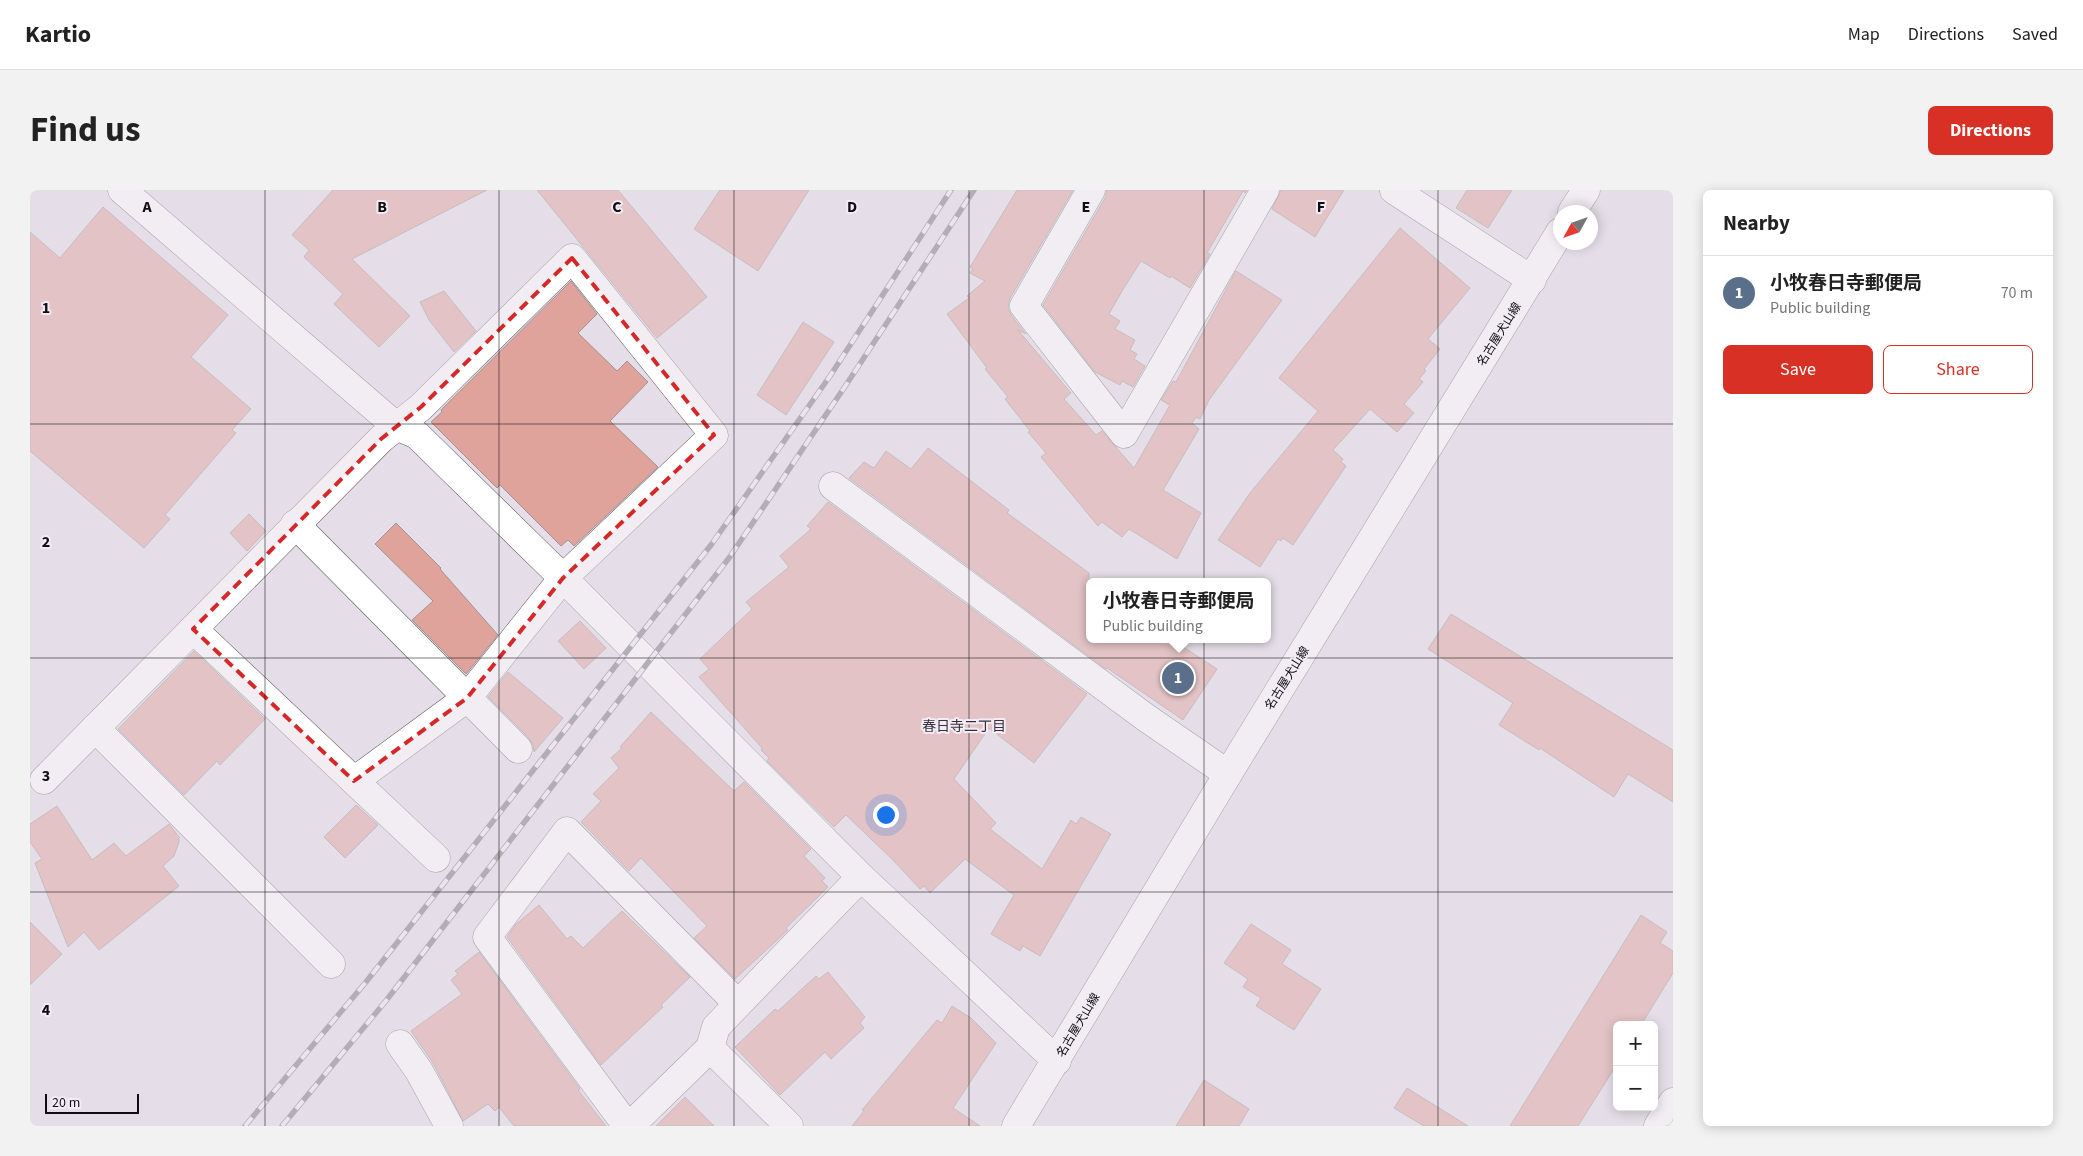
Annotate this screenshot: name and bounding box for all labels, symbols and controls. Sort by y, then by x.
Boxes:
text: Kartio [25,17,91,52]
text: Map [1848,22,1880,47]
text: Directions [1908,22,1984,47]
text: Saved [2012,22,2058,47]
text: Find us [30,105,140,155]
button: Directions [1928,106,2053,155]
text: A [141,196,152,218]
text: B [377,196,387,218]
text: C [612,196,622,218]
text: D [847,196,857,218]
text: E [1082,196,1090,218]
text: F [1317,196,1325,218]
north arrow [1553,205,1598,250]
text: Nearby [1723,208,1790,238]
text: 小牧春日寺郵便局 [1770,270,1922,297]
text: 1 [1735,282,1743,304]
text: 70 m [2001,282,2033,304]
text: 1 [42,297,50,319]
text: Public building [1770,297,1870,319]
street label: 名古屋犬山線 [1473,299,1526,369]
button: Save [1723,345,1873,394]
button: Share [1883,345,2033,394]
text: 2 [42,531,50,553]
popup [1086,578,1271,643]
text: 小牧春日寺郵便局 [1102,588,1255,615]
text: Public building [1102,615,1203,637]
street label: 名古屋犬山線 [1261,643,1314,713]
pin: 1 [1162,659,1194,697]
district label: 春日寺二丁目 [922,717,1006,737]
text: 3 [42,765,50,787]
your location [873,802,899,828]
street label: 名古屋犬山線 [1053,990,1104,1061]
text: 4 [42,999,51,1021]
map controls [1613,1021,1658,1111]
button: + [1613,1021,1658,1066]
button: − [1613,1066,1658,1111]
scale bar [45,1091,139,1114]
text: 20 m [52,1093,80,1113]

